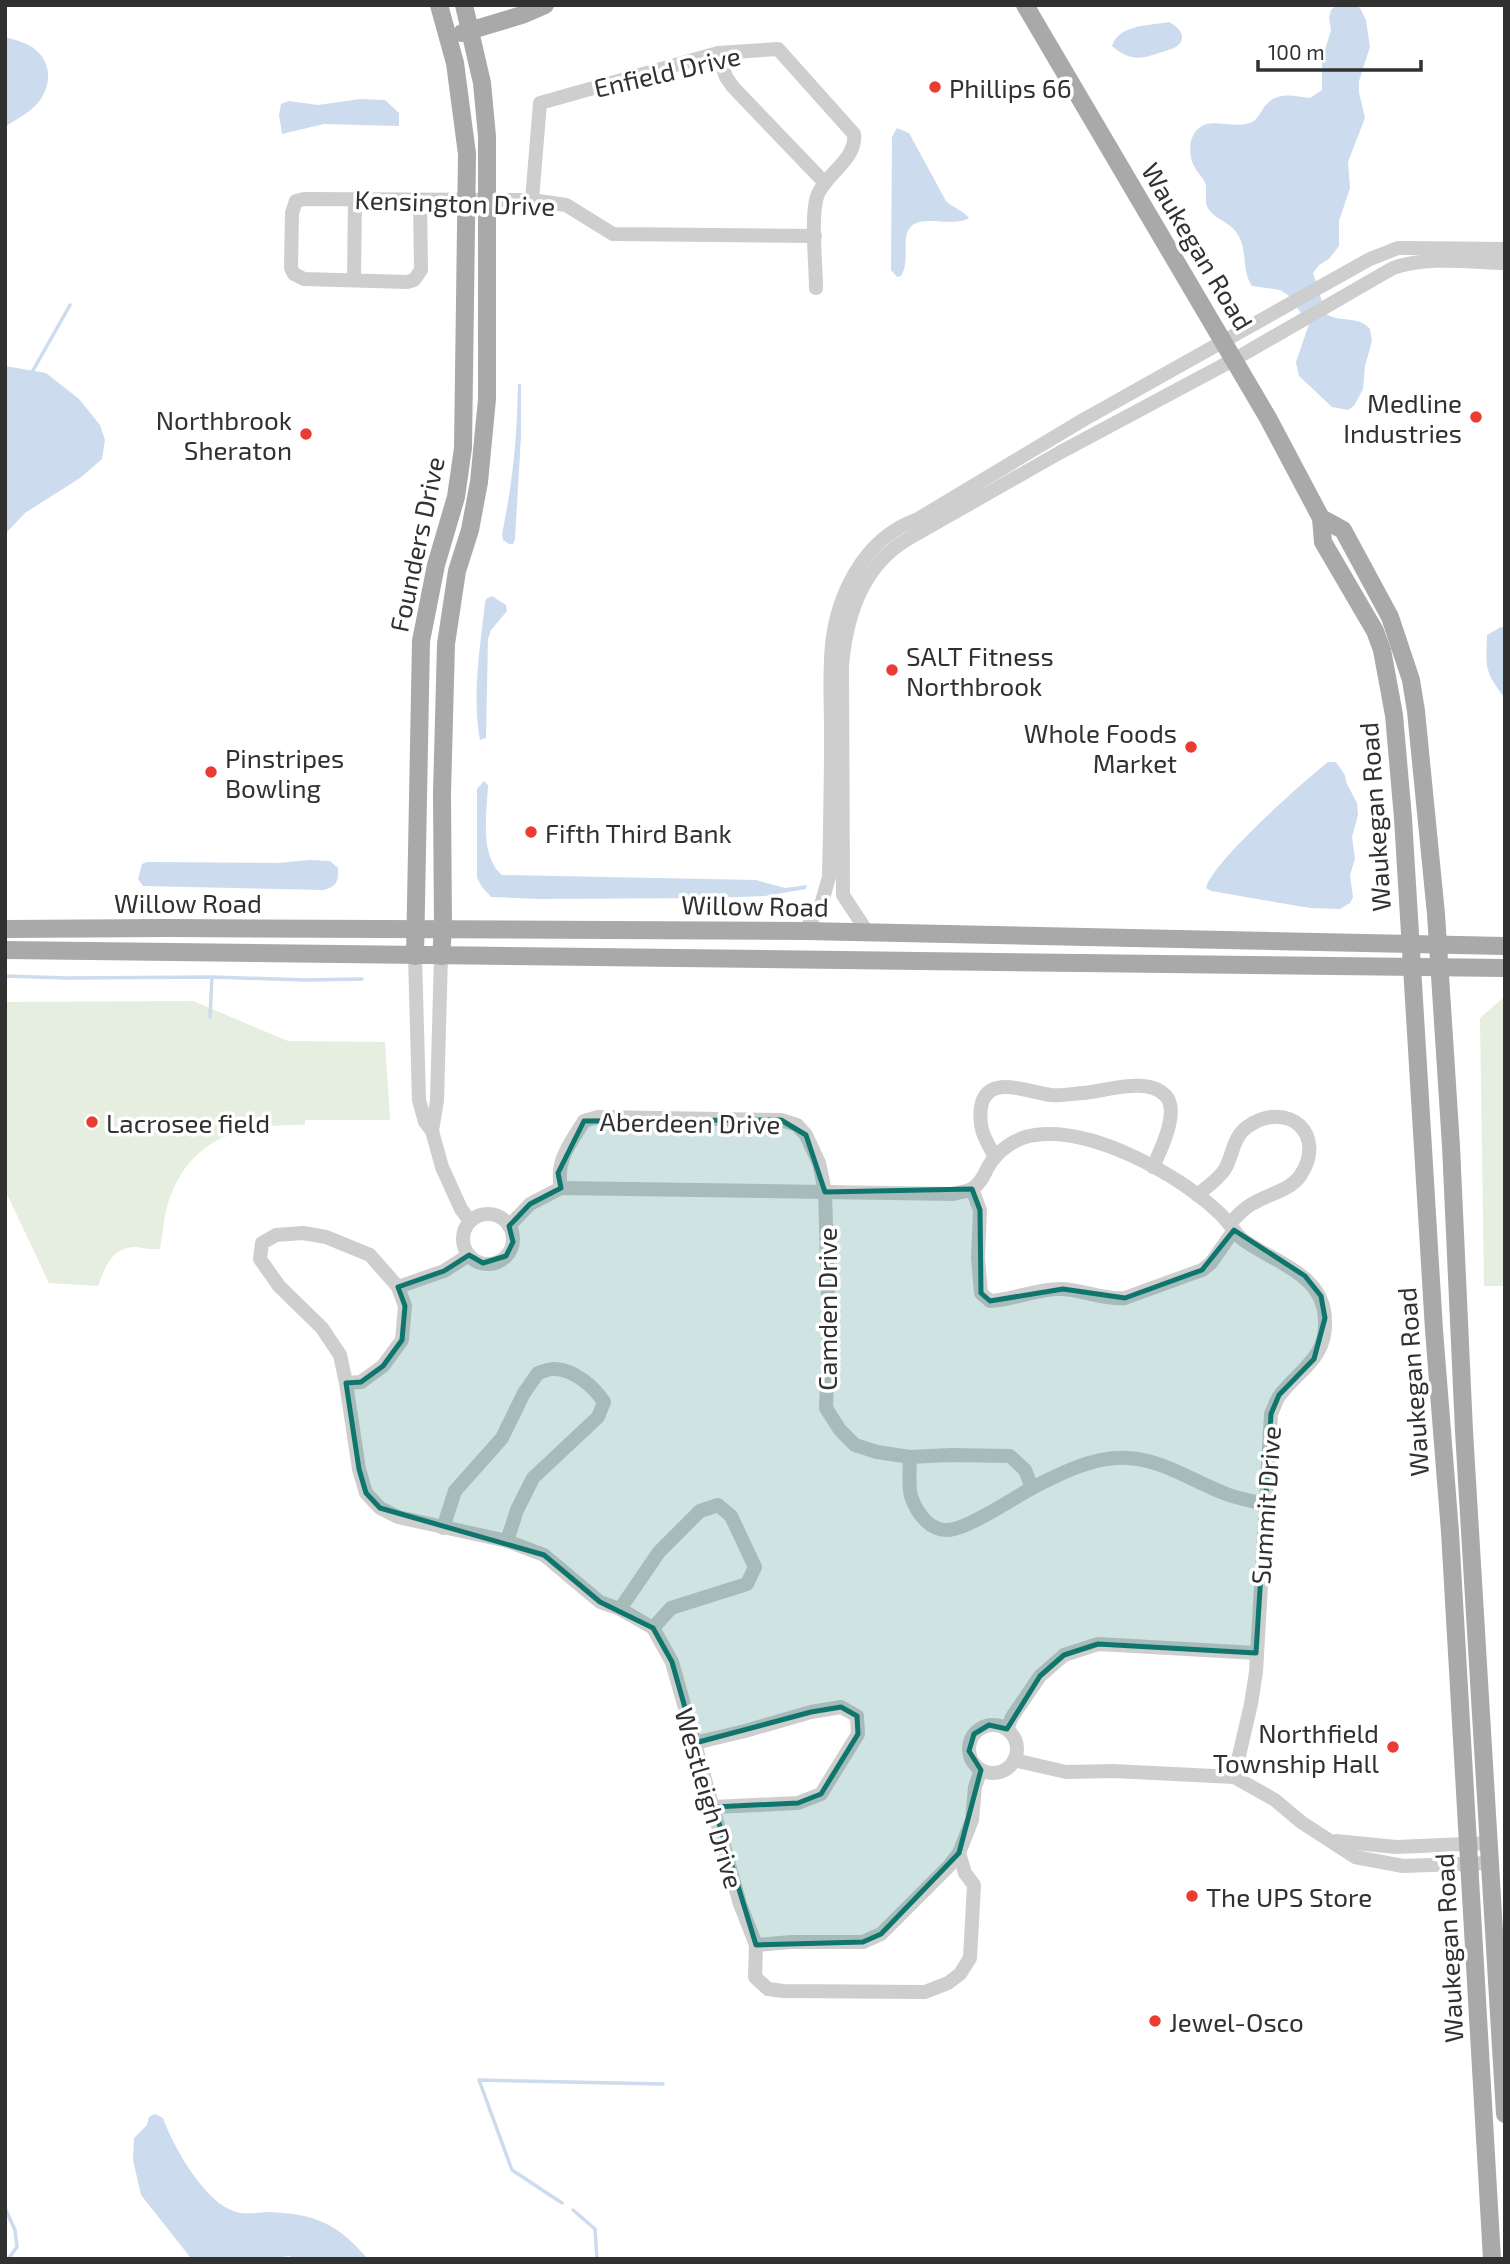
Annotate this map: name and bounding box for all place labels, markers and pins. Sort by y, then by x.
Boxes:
place label: Phillips 66 [949,72,1072,103]
marker: Phillips 66 [927,79,943,95]
place label: Medline Industries [1343,387,1462,448]
place label: Northbrook Sheraton [156,404,292,465]
marker: Medline Industries [1468,409,1484,425]
marker: Northbrook Sheraton [298,426,314,442]
place label: SALT Fitness Northbrook [906,640,1054,701]
marker: SALT Fitness Northbrook [884,662,900,678]
place label: Whole Foods Market [1024,717,1177,778]
marker: Whole Foods Market [1183,739,1199,755]
place label: Pinstripes Bowling [225,742,344,803]
marker: Pinstripes Bowling [203,764,219,780]
place label: Fifth Third Bank [545,817,732,848]
marker: Fifth Third Bank [523,824,539,840]
place label: Lacrosee field [106,1107,270,1138]
marker: Lacrosee field [84,1114,100,1130]
place label: Northfield Township Hall [1213,1717,1379,1778]
marker: Northfield Township Hall [1385,1739,1401,1755]
place label: The UPS Store [1206,1881,1372,1912]
marker: The UPS Store [1184,1888,1200,1904]
place label: Jewel-Osco [1169,2006,1304,2037]
marker: Jewel-Osco [1147,2013,1163,2029]

